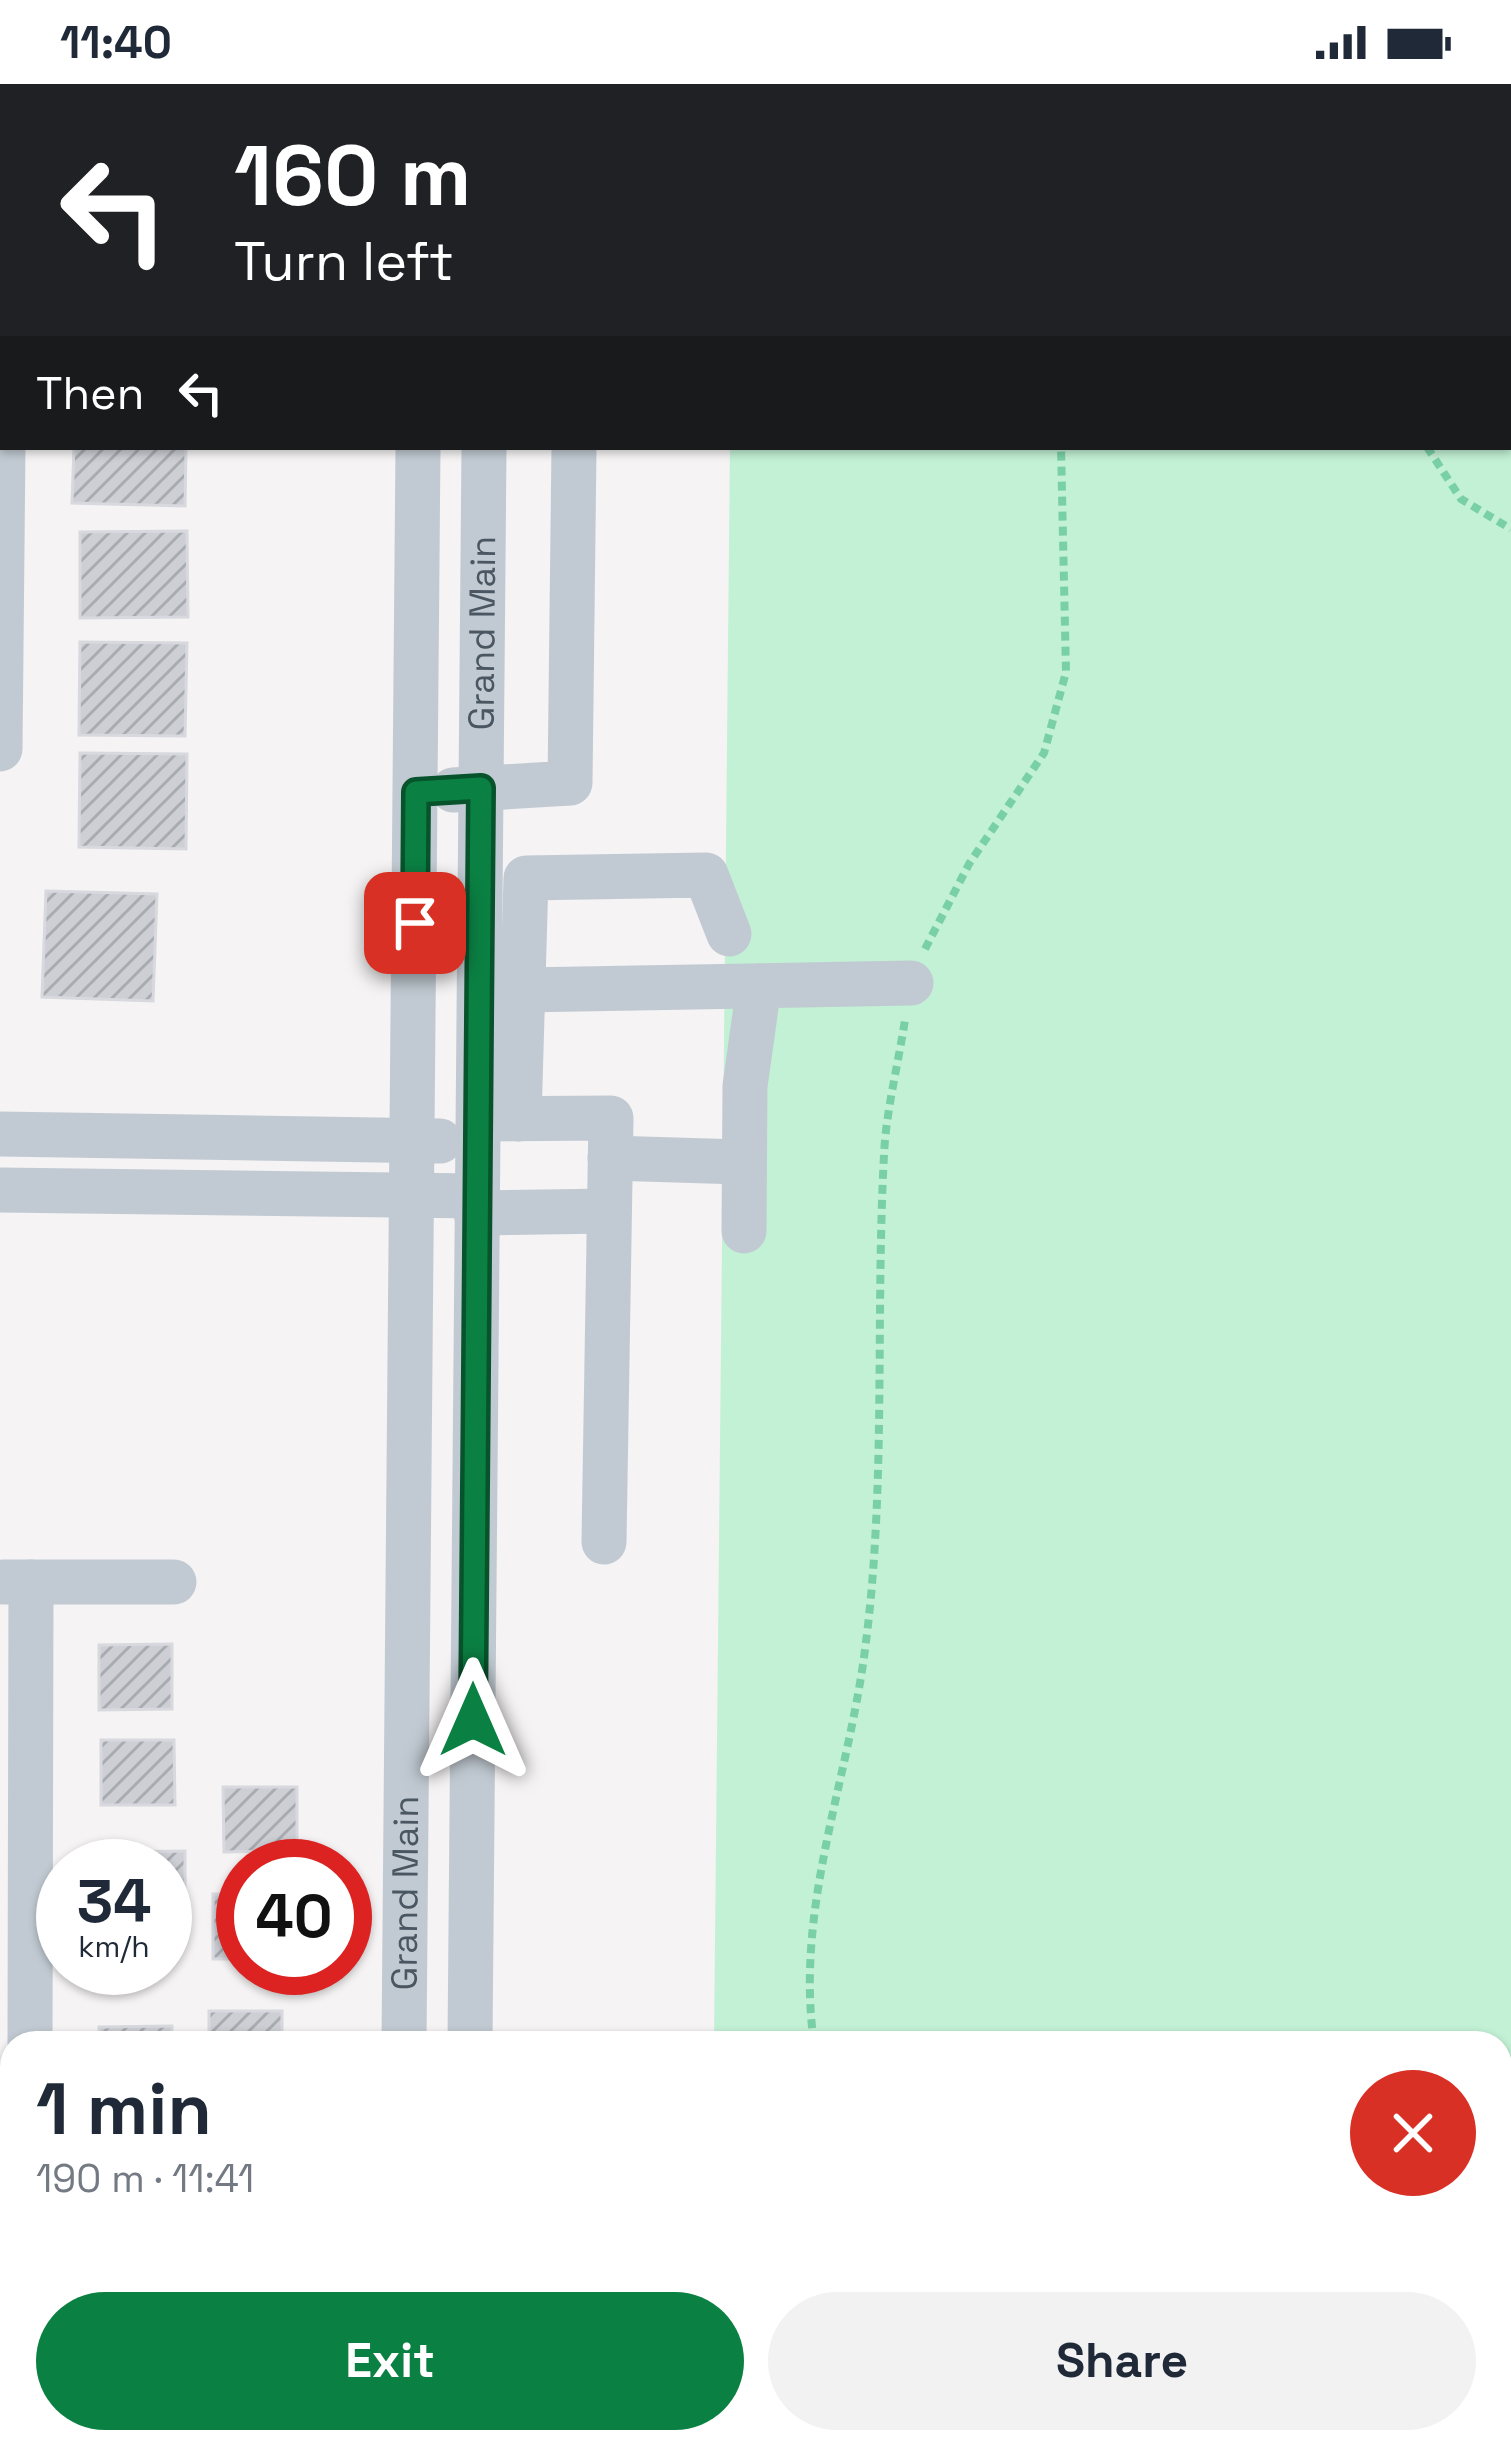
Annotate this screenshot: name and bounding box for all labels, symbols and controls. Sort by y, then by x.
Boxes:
text: 11:40 [60,14,172,71]
text: 160 m [234,122,471,230]
icon: left [36,132,192,288]
text: Turn left [234,227,454,296]
icon: left [168,360,234,426]
text: Then [36,365,144,422]
street label: Grand Main [459,535,506,731]
pin [364,872,466,974]
icon: arrive [382,890,448,956]
position arrow [410,1657,536,1783]
street label: Grand Main [381,1795,429,1991]
speed limit sign: 40 [216,1839,372,1995]
text: 34 [77,1863,151,1940]
text: km/h [78,1927,150,1966]
text: 1 min [36,2063,212,2155]
button: close [1350,2070,1476,2196]
text: 190 m · 11:41 [36,2154,254,2203]
button: Exit [36,2292,744,2430]
button: Share [768,2292,1476,2430]

